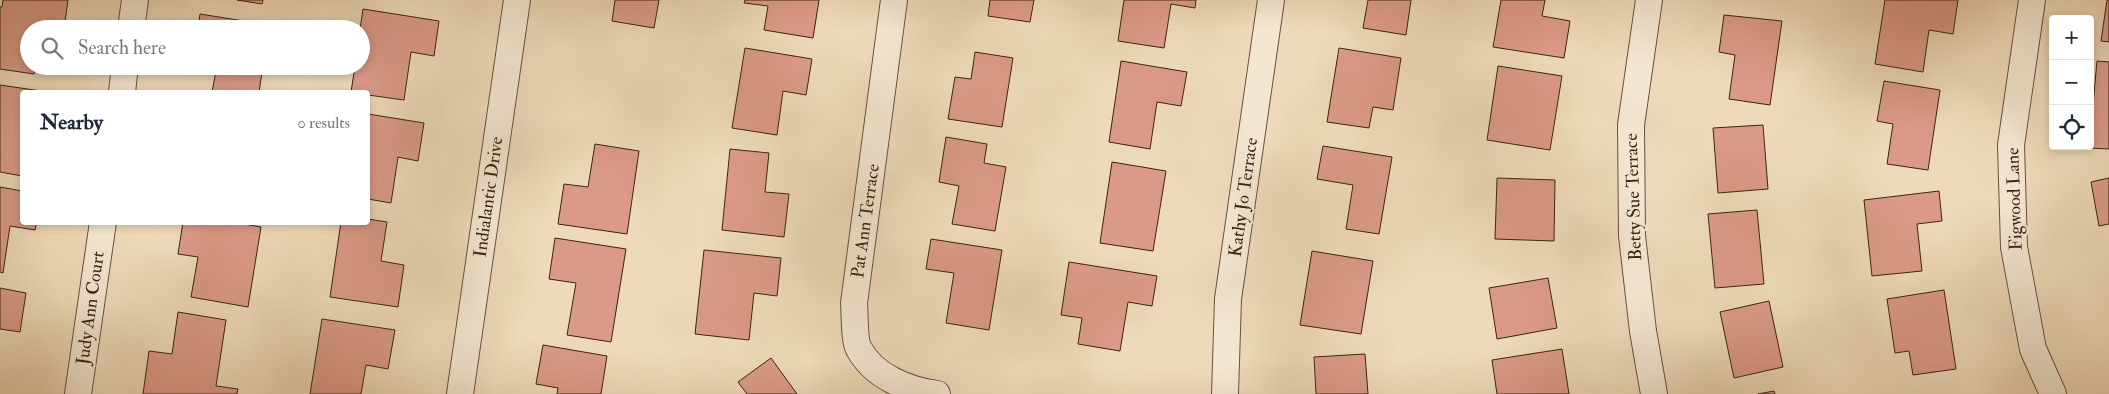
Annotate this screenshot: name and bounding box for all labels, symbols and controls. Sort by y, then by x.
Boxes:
map controls [2049,15,2094,150]
button: + [2049,15,2094,60]
search box [20,20,370,75]
icon: search [38,34,66,62]
text: Search here [78,36,166,60]
button: − [2049,60,2094,105]
button: locate [2049,105,2094,150]
text: Nearby [40,109,103,136]
text: 0 results [297,113,350,133]
street label: Betty Sue Terrace [1620,132,1647,261]
street label: Indialantic Drive [469,135,508,259]
street label: Kathy Jo Terrace [1224,135,1263,258]
street label: Figwood Lane [2001,147,2028,251]
street label: Pat Ann Terrace [846,162,885,280]
street label: Judy Ann Court [71,250,110,367]

